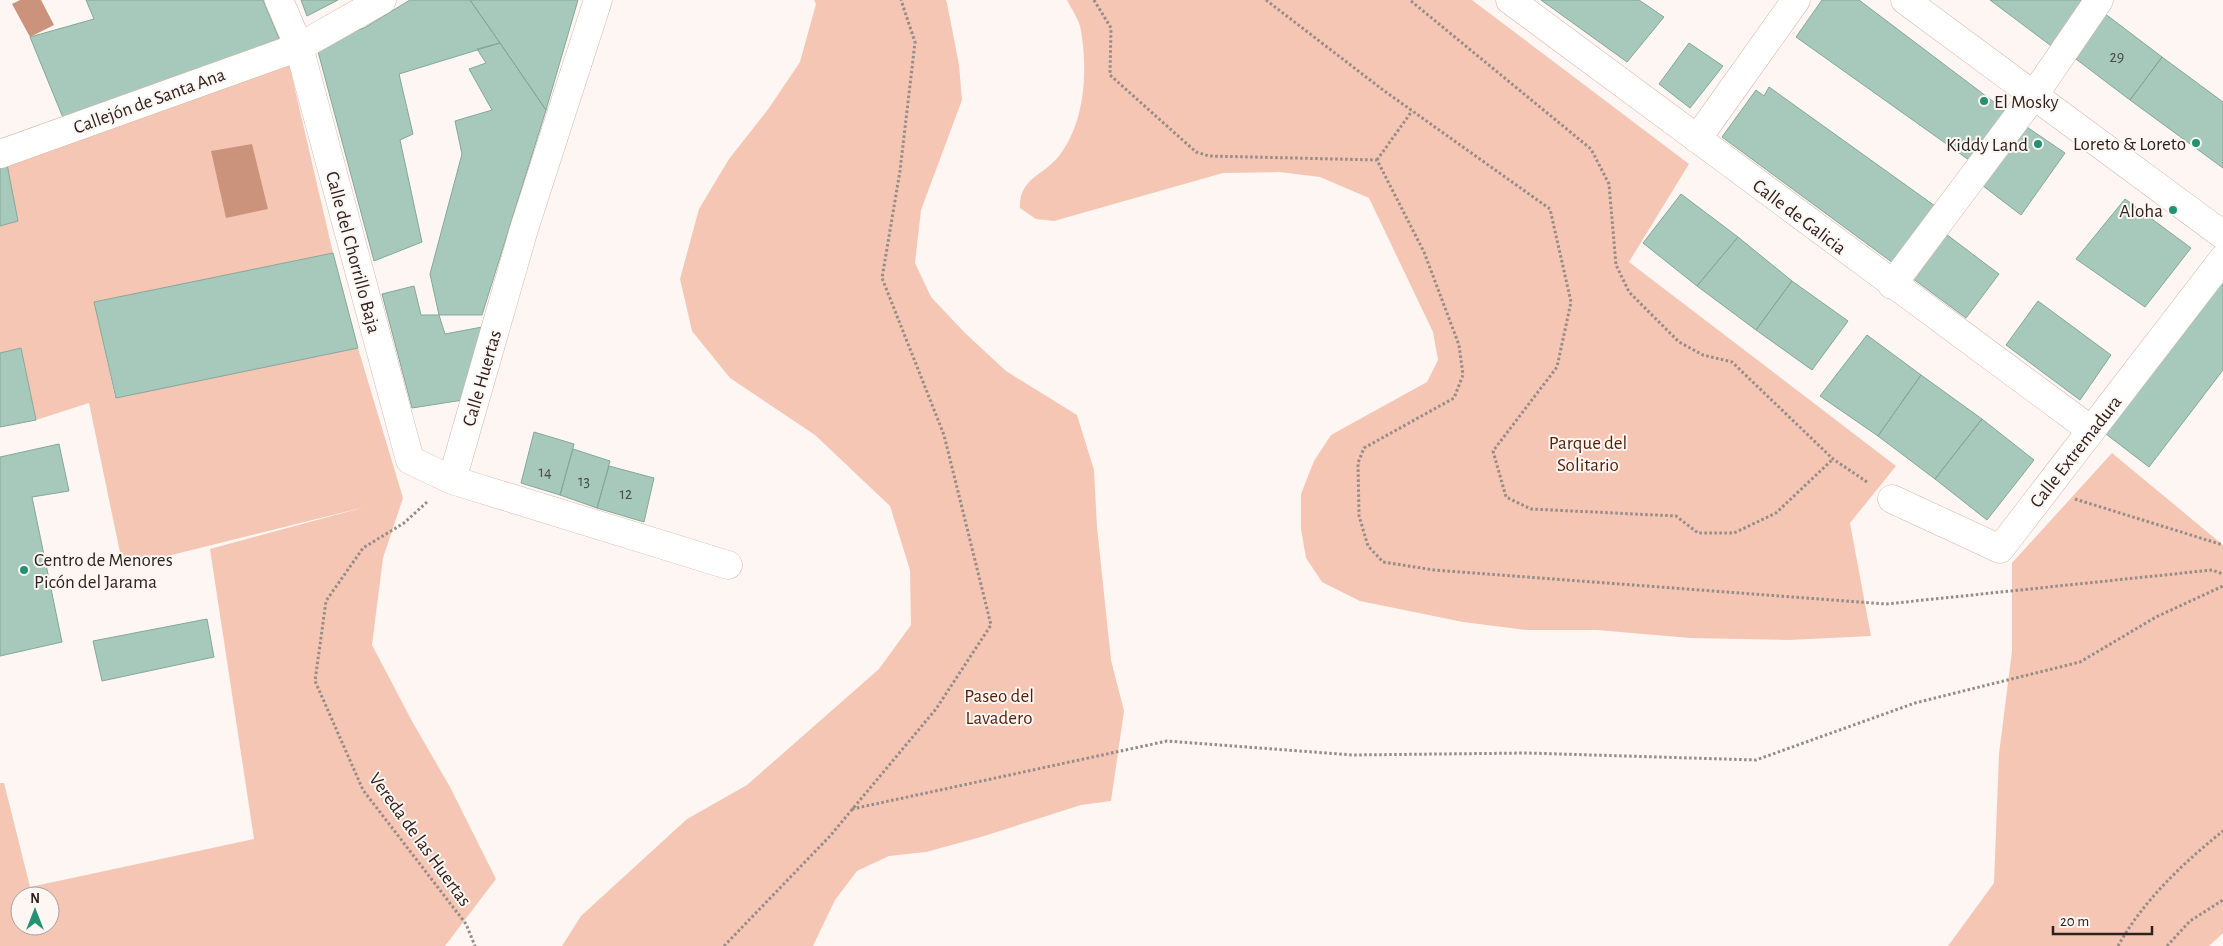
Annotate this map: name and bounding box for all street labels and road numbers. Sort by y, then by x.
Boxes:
street label: Callejón de Santa Ana [71,65,228,138]
street label: Calle del Chorrillo Baja [322,169,383,336]
street label: Calle de Galicia [1749,176,1850,259]
street label: Calle Huertas [460,328,505,429]
street label: Calle Extremadura [2027,392,2126,511]
street label: Vereda de las Huertas [365,770,474,910]

